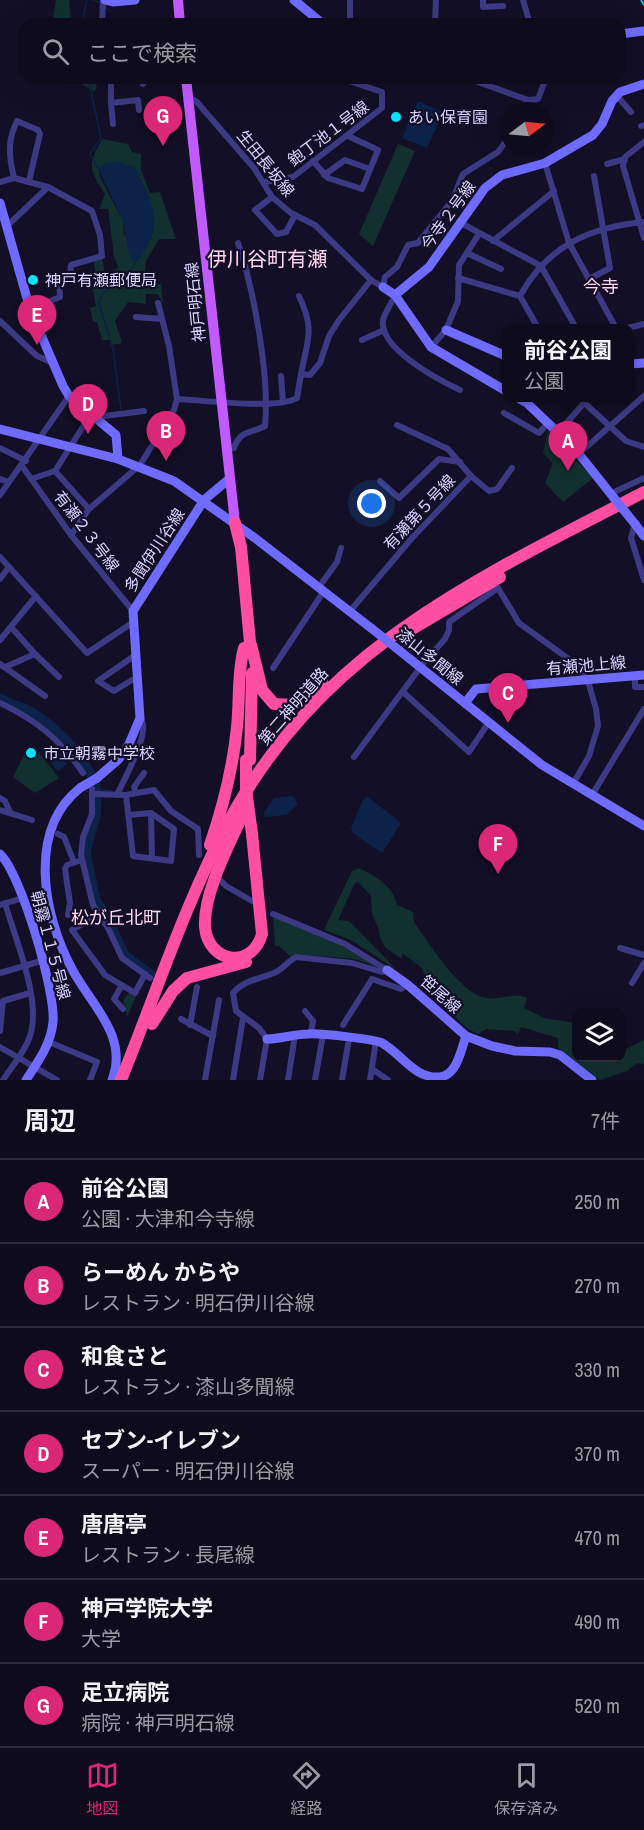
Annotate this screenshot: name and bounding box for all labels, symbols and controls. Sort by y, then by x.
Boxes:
search box [18,18,626,84]
icon: search [39,35,72,68]
text: ここで検索 [87,38,197,68]
street label: 鉋丁池１号線 [283,95,373,171]
pin: G [144,96,182,146]
north arrow [500,102,554,156]
place label: あい保育園 [408,106,488,128]
marker: あい保育園 [389,110,403,124]
street label: 生田長坂線 [232,125,300,201]
street label: 今寺２号線 [416,176,480,254]
district label: 伊川谷町有瀬 [207,245,327,272]
street label: 神戸明石線 [180,261,210,343]
place label: 神戸有瀬郵便局 [45,269,157,291]
marker: 神戸有瀬郵便局 [26,273,40,287]
district label: 今寺 [583,274,619,299]
pin: E [18,296,57,345]
popup [502,324,634,402]
text: 前谷公園 [524,335,612,365]
text: 公園 [524,367,564,394]
pin: D [68,384,107,434]
pin: B [146,412,186,461]
pin: A [548,422,588,471]
street label: 有瀬第５号線 [378,469,460,555]
street label: 有瀬２３号線 [49,486,125,576]
your location [357,489,386,518]
street label: 多聞伊川谷線 [119,504,189,596]
street label: 漆山多聞線 [392,622,468,690]
street label: 有瀬池上線 [545,651,627,679]
street label: 第二神明道路 [253,663,333,749]
pin: C [488,674,528,723]
place label: 市立朝霧中学校 [43,742,155,764]
marker: 市立朝霧中学校 [24,746,38,760]
pin: F [478,824,518,874]
street label: 朝霧１１５号線 [26,888,76,1002]
district label: 松が丘北町 [71,905,161,930]
street label: 笹尾線 [416,970,466,1018]
map controls [572,1008,626,1062]
button: layers [572,1008,626,1062]
text: 周辺 [24,1103,76,1138]
text: 7件 [591,1107,620,1134]
text: 前谷公園 [81,1173,169,1203]
text: A [38,1188,49,1215]
text: 250 m [574,1188,620,1215]
text: 公園 · 大津和今寺線 [81,1205,255,1232]
text: らーめん からや [81,1257,240,1287]
text: B [38,1272,49,1299]
text: 270 m [574,1272,620,1299]
text: レストラン · 明石伊川谷線 [81,1289,315,1316]
text: 和食さと [81,1341,169,1371]
text: C [38,1356,49,1383]
text: 330 m [574,1356,620,1383]
text: レストラン · 漆山多聞線 [81,1373,295,1400]
text: セブン-イレブン [81,1425,241,1455]
text: D [38,1440,49,1467]
text: 370 m [574,1440,620,1467]
text: スーパー · 明石伊川谷線 [81,1457,294,1484]
text: 唐唐亭 [81,1509,147,1539]
text: E [38,1524,49,1551]
text: 470 m [574,1524,620,1551]
text: レストラン · 長尾線 [81,1541,255,1568]
text: 神戸学院大学 [81,1593,213,1623]
text: F [38,1608,49,1635]
text: 490 m [574,1608,620,1635]
text: 大学 [81,1625,121,1652]
text: 足立病院 [81,1677,169,1707]
text: G [37,1692,50,1719]
text: 520 m [574,1692,620,1719]
text: 病院 · 神戸明石線 [81,1709,235,1736]
tab: 地図 [86,1759,119,1819]
tab: 経路 [290,1759,323,1819]
tab: 保存済み [494,1759,558,1819]

